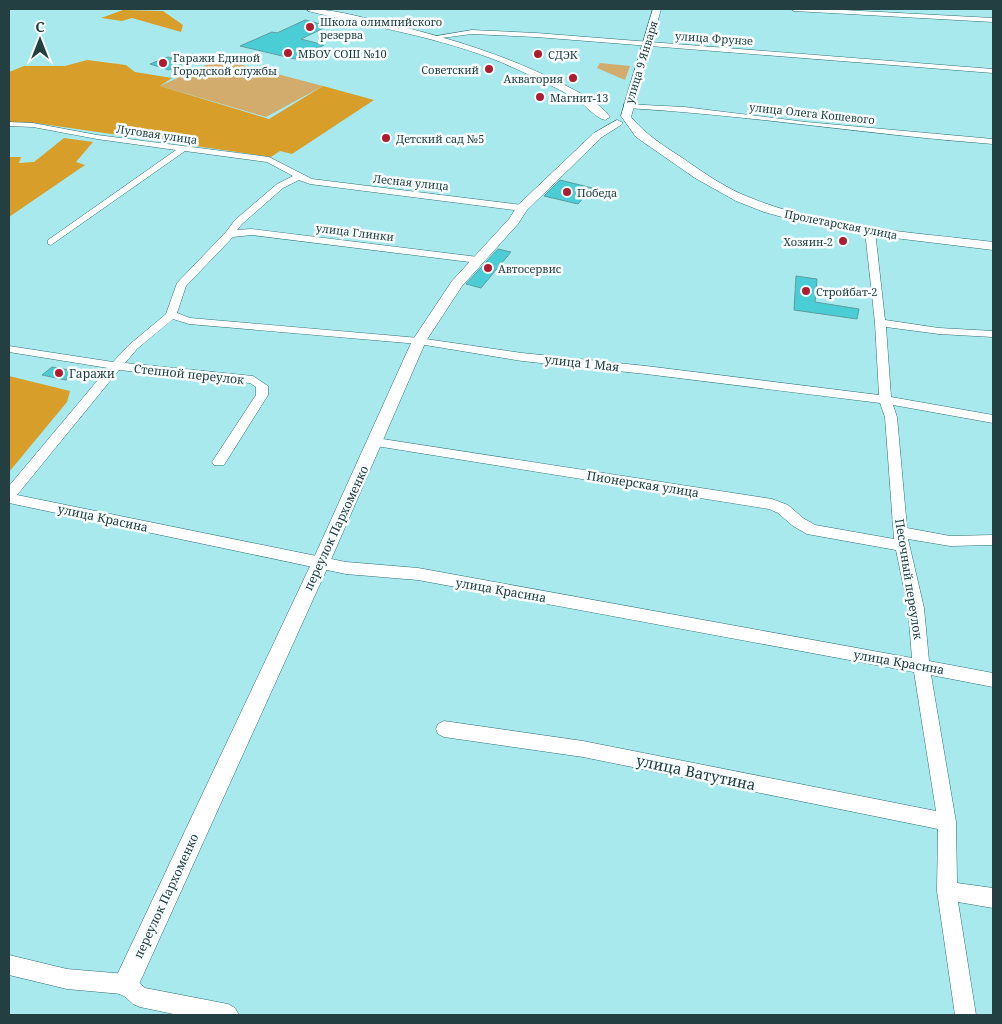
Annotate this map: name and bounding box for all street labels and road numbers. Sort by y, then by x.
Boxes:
street label: улица 9 Января [621,19,661,105]
street label: улица Фрунзе [675,28,754,48]
street label: улица Олега Кошевого [748,99,876,127]
street label: Луговая улица [116,121,198,147]
street label: Лесная улица [372,171,450,193]
street label: Пролетарская улица [783,206,899,242]
street label: улица Глинки [315,220,395,244]
street label: улица 1 Мая [544,351,620,375]
street label: Степной переулок [133,360,246,388]
street label: переулок Пархоменко [300,463,372,593]
street label: Пионерская улица [586,467,701,501]
street label: улица Красина [56,500,150,536]
street label: Песочный переулок [891,517,927,641]
street label: улица Красина [454,574,548,606]
street label: улица Красина [852,646,946,678]
street label: улица Ватутина [634,750,758,794]
street label: переулок Пархоменко [130,831,202,961]

